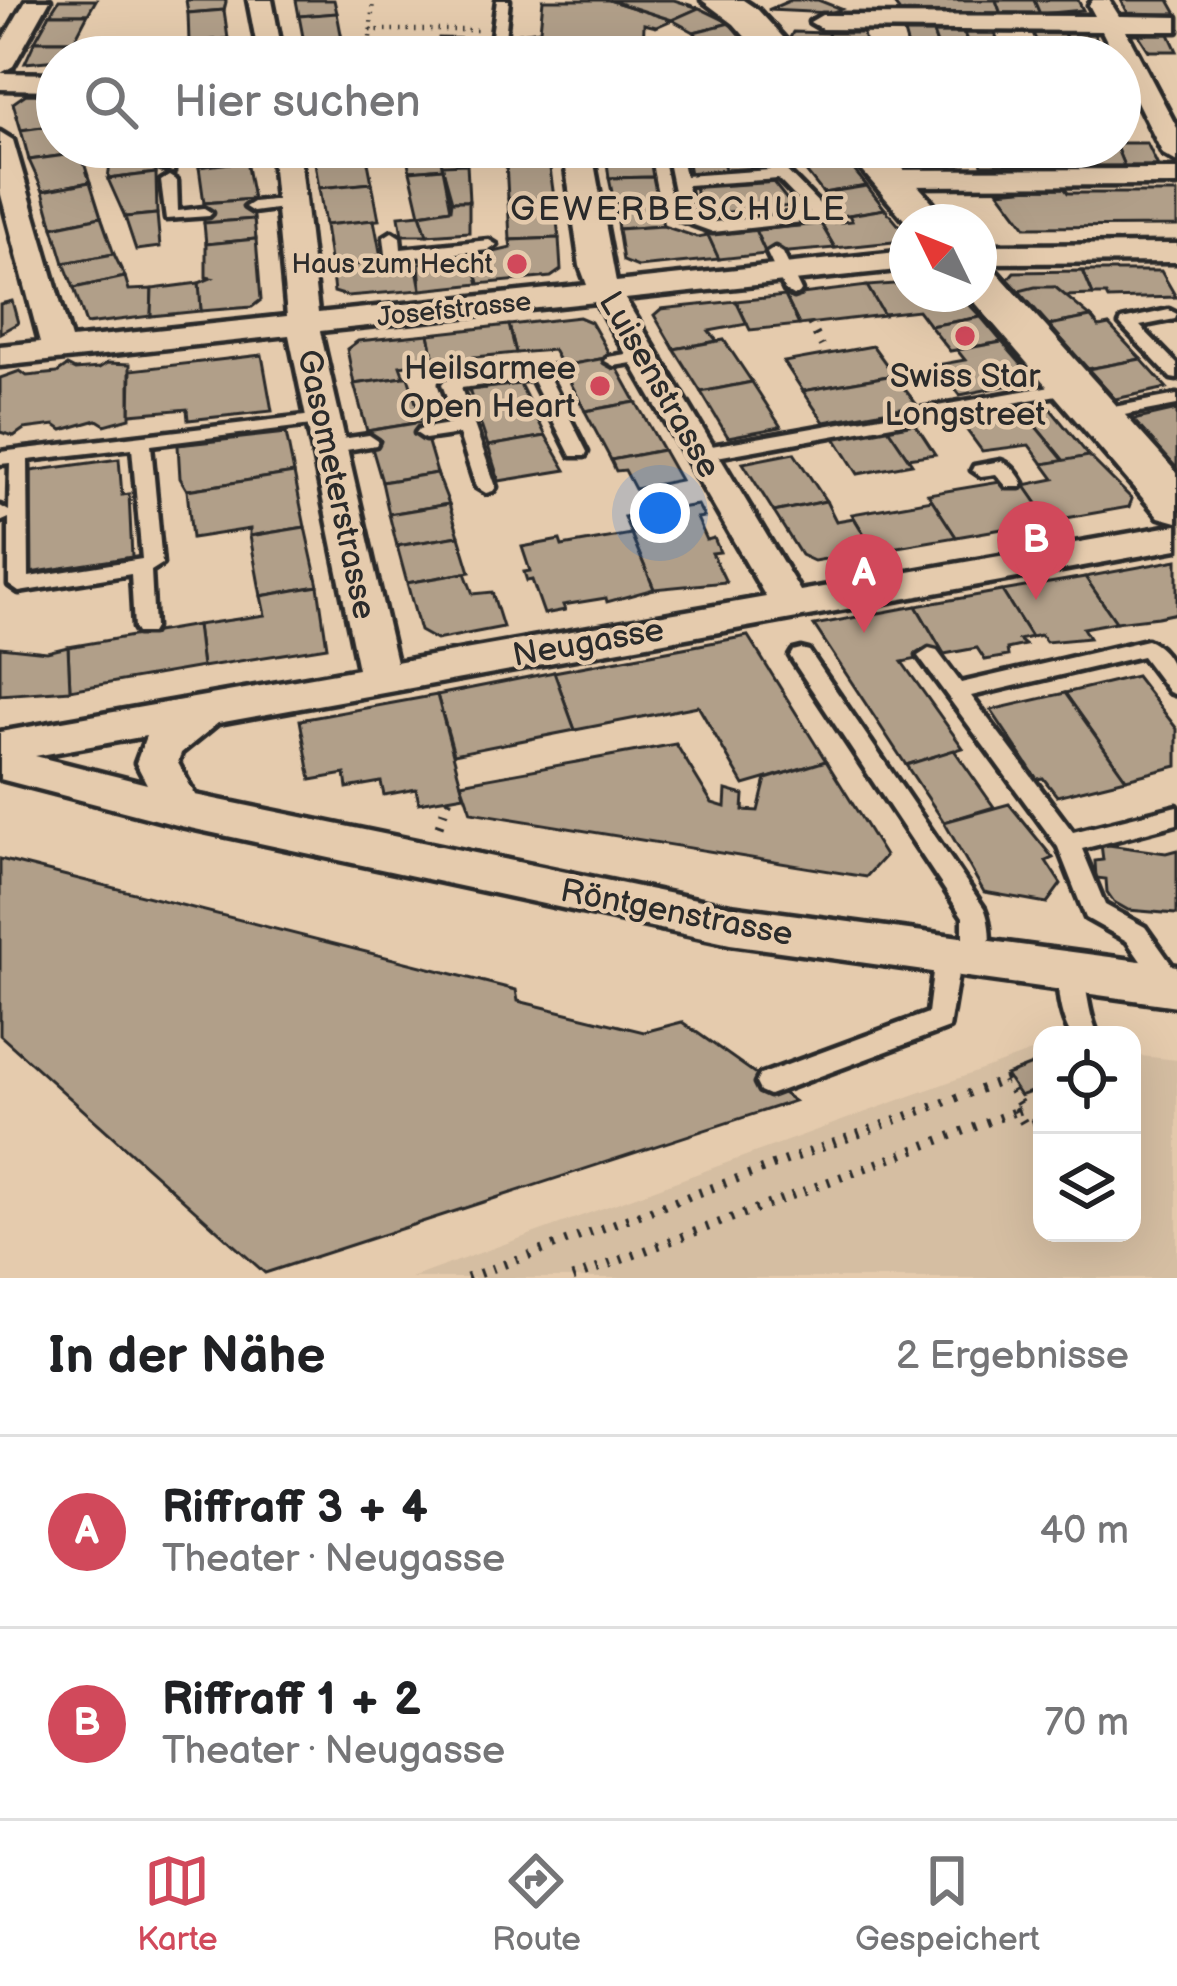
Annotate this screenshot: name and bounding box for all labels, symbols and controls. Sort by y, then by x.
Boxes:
search box [36,36,1141,168]
icon: search [78,69,144,135]
text: Hier suchen [174,75,421,130]
district label: GEWERBESCHULE [510,190,848,230]
north arrow [889,204,997,312]
place label: Haus zum Hecht [291,249,494,281]
marker: Haus zum Hecht [504,251,530,277]
street label: Luisenstrasse [590,285,729,485]
street label: Josefstrasse [375,286,533,334]
marker: Swiss Star Longstreet [952,323,978,349]
street label: Gasometerstrasse [288,346,384,623]
place label: Heilsarmee Open Heart [400,349,576,427]
place label: Swiss Star Longstreet [884,357,1046,435]
marker: Heilsarmee Open Heart [587,373,613,399]
your location [630,483,690,543]
pin: B [997,501,1075,600]
pin: A [825,534,903,633]
street label: Neugasse [510,610,667,676]
street label: Röntgenstrasse [557,871,796,955]
map controls [1033,1026,1141,1242]
button: locate [1033,1026,1141,1134]
button: layers [1033,1134,1141,1242]
text: In der Nähe [48,1326,326,1387]
text: 2 Ergebnisse [896,1333,1129,1380]
text: Riffraff 3 + 4 [162,1481,428,1536]
text: A [75,1508,99,1555]
text: 40 m [1039,1508,1129,1555]
text: Theater · Neugasse [162,1536,505,1583]
text: Riffraff 1 + 2 [162,1673,421,1728]
text: B [73,1700,101,1747]
text: 70 m [1044,1700,1129,1747]
text: Theater · Neugasse [162,1728,505,1775]
tab: Karte [137,1848,218,1960]
tab: Route [492,1848,581,1960]
tab: Gespeichert [855,1848,1040,1960]

